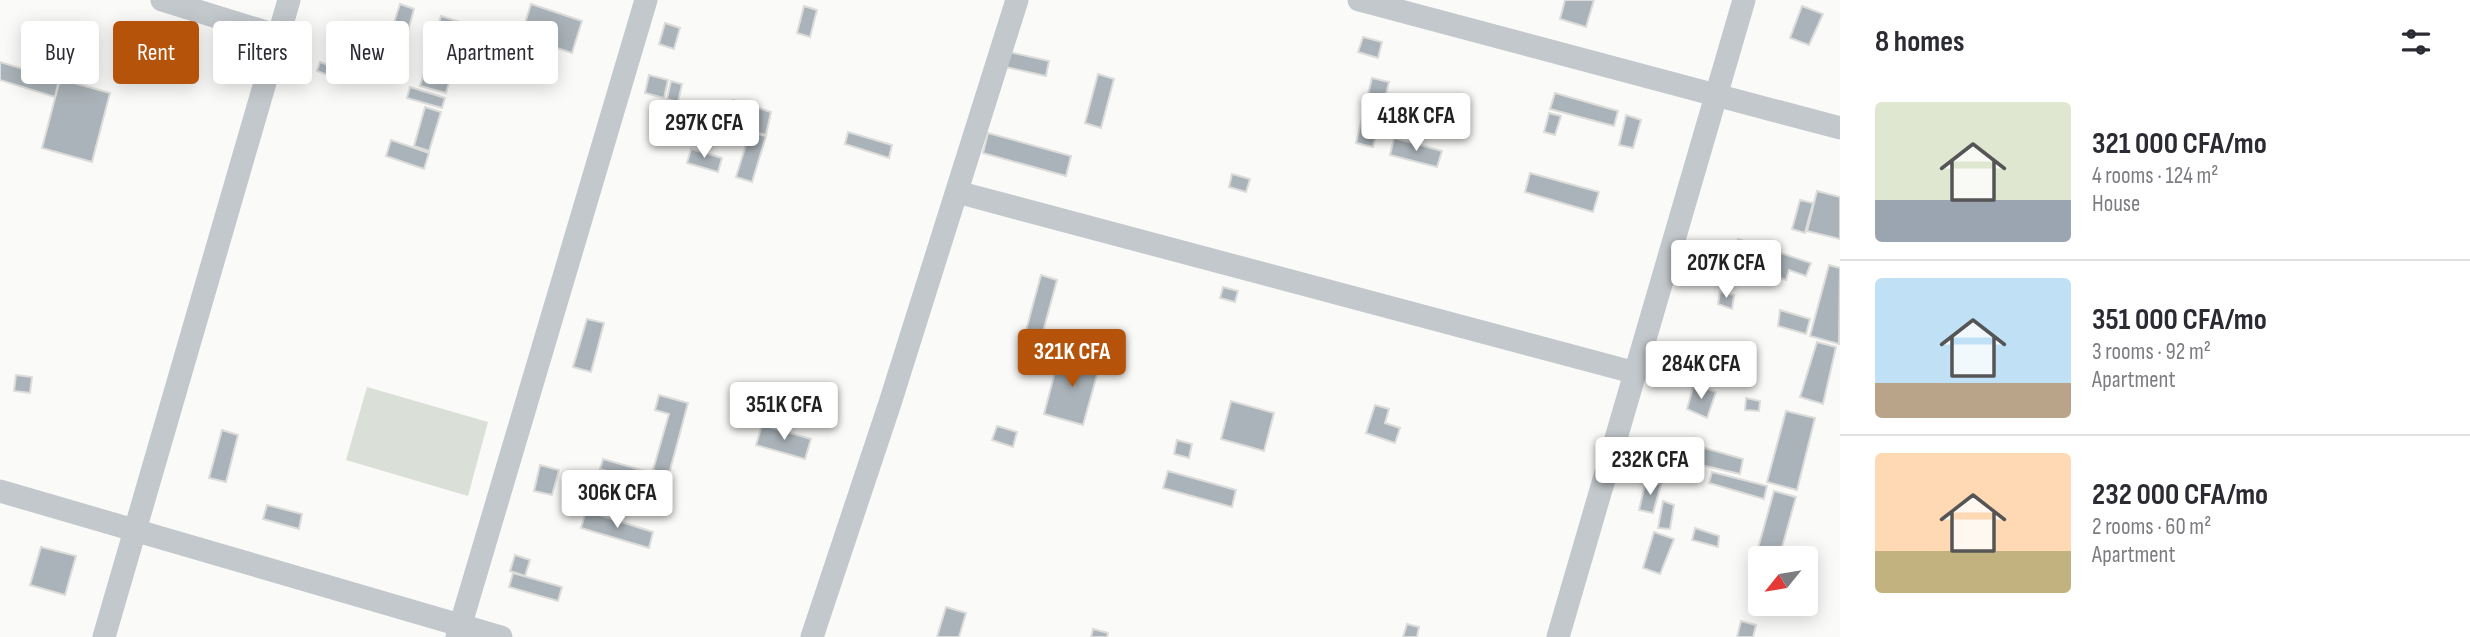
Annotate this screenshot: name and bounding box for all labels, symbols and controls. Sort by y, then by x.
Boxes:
chip: Buy [21,21,99,84]
chip: Rent [113,21,199,84]
chip: Filters [213,21,312,84]
chip: New [326,21,409,84]
chip: Apartment [423,21,558,84]
icon: filters [2397,23,2435,61]
text: 8 homes [1875,24,1964,60]
pin: 418K CFA [1344,94,1488,153]
pin: 297K CFA [632,100,776,160]
text: 418K CFA [1377,102,1455,130]
text: 297K CFA [665,109,743,137]
text: 321 000 CFA/mo [2092,126,2267,162]
icon: home [1931,130,2015,214]
text: 4 rooms · 124 m² [2092,162,2218,190]
text: House [2092,190,2140,218]
pin: 207K CFA [1654,240,1798,300]
text: 207K CFA [1687,249,1765,277]
text: 351 000 CFA/mo [2092,302,2267,338]
icon: home [1931,306,2015,390]
pin: 321K CFA [1000,330,1144,389]
text: 321K CFA [1034,338,1110,366]
text: 3 rooms · 92 m² [2092,338,2211,366]
pin: 284K CFA [1629,342,1773,401]
text: 284K CFA [1662,350,1740,378]
text: Apartment [2092,366,2176,394]
pin: 351K CFA [712,382,856,442]
text: 351K CFA [746,391,822,419]
pin: 232K CFA [1578,438,1722,497]
text: 232K CFA [1611,446,1689,474]
pin: 306K CFA [545,470,689,530]
text: 232 000 CFA/mo [2092,477,2268,513]
text: 306K CFA [578,479,656,507]
icon: home [1931,481,2015,565]
text: 2 rooms · 60 m² [2092,513,2211,541]
text: Apartment [2092,541,2176,569]
north arrow [1748,546,1818,616]
map controls [1748,546,1818,616]

